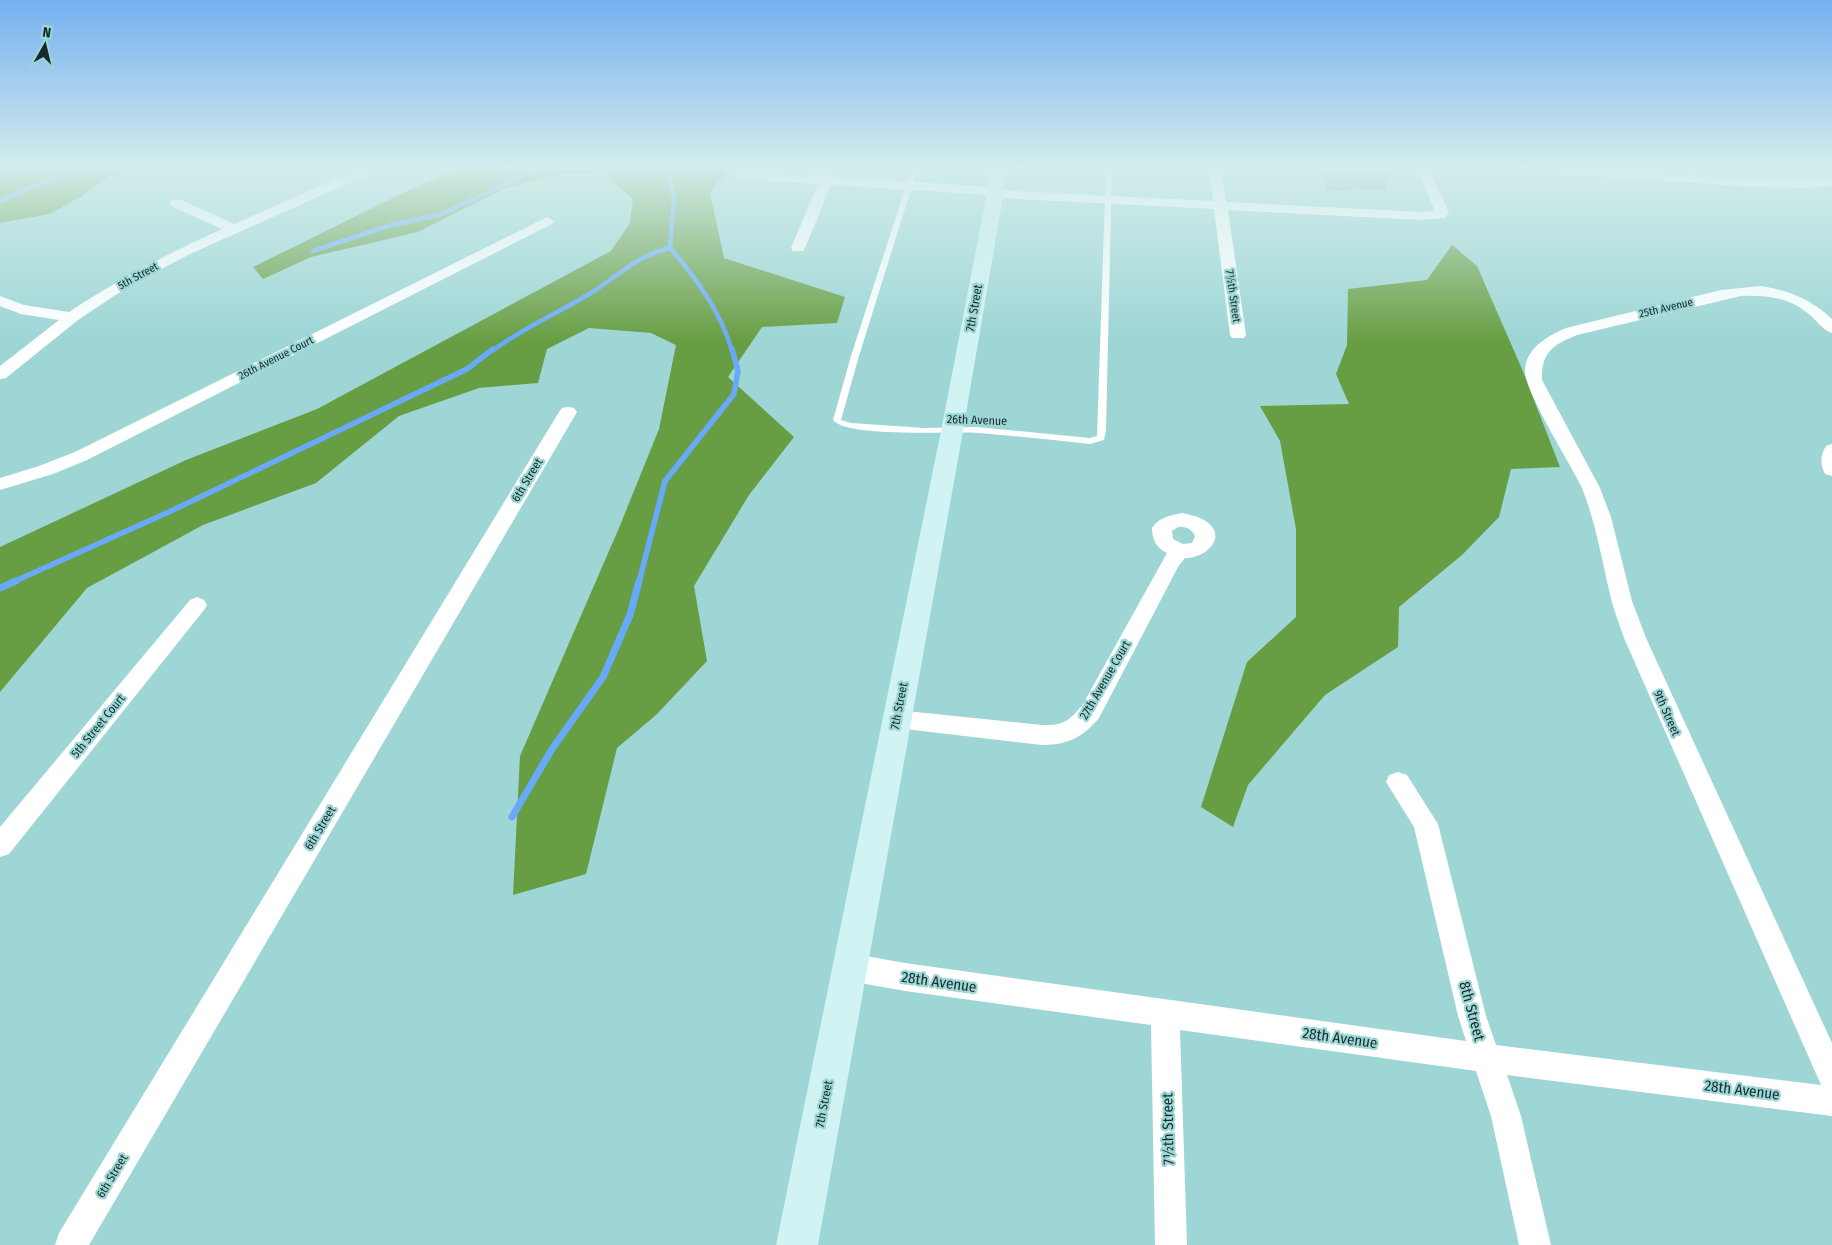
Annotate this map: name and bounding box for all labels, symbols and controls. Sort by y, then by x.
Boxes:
north arrow [20,20,70,70]
text: N [41,24,52,42]
street label: 5th Street [116,259,161,292]
street label: 7½th Street [1223,269,1243,324]
street label: 7th Street [963,283,985,333]
street label: 25th Avenue [1638,295,1694,321]
street label: 26th Avenue Court [236,333,316,382]
street label: 26th Avenue [947,412,1007,428]
street label: 6th Street [509,456,546,504]
street label: 27th Avenue Court [1077,638,1133,722]
street label: 7th Street [888,681,910,731]
street label: 9th Street [1651,688,1683,738]
street label: 5th Street Court [68,691,128,760]
street label: 6th Street [302,804,339,852]
street label: 28th Avenue [900,968,978,996]
street label: 8th Street [1455,979,1489,1043]
street label: 28th Avenue [1301,1024,1379,1052]
street label: 28th Avenue [1703,1076,1781,1104]
street label: 7th Street [813,1079,835,1129]
street label: 7½th Street [1158,1093,1178,1165]
street label: 6th Street [94,1152,131,1200]

